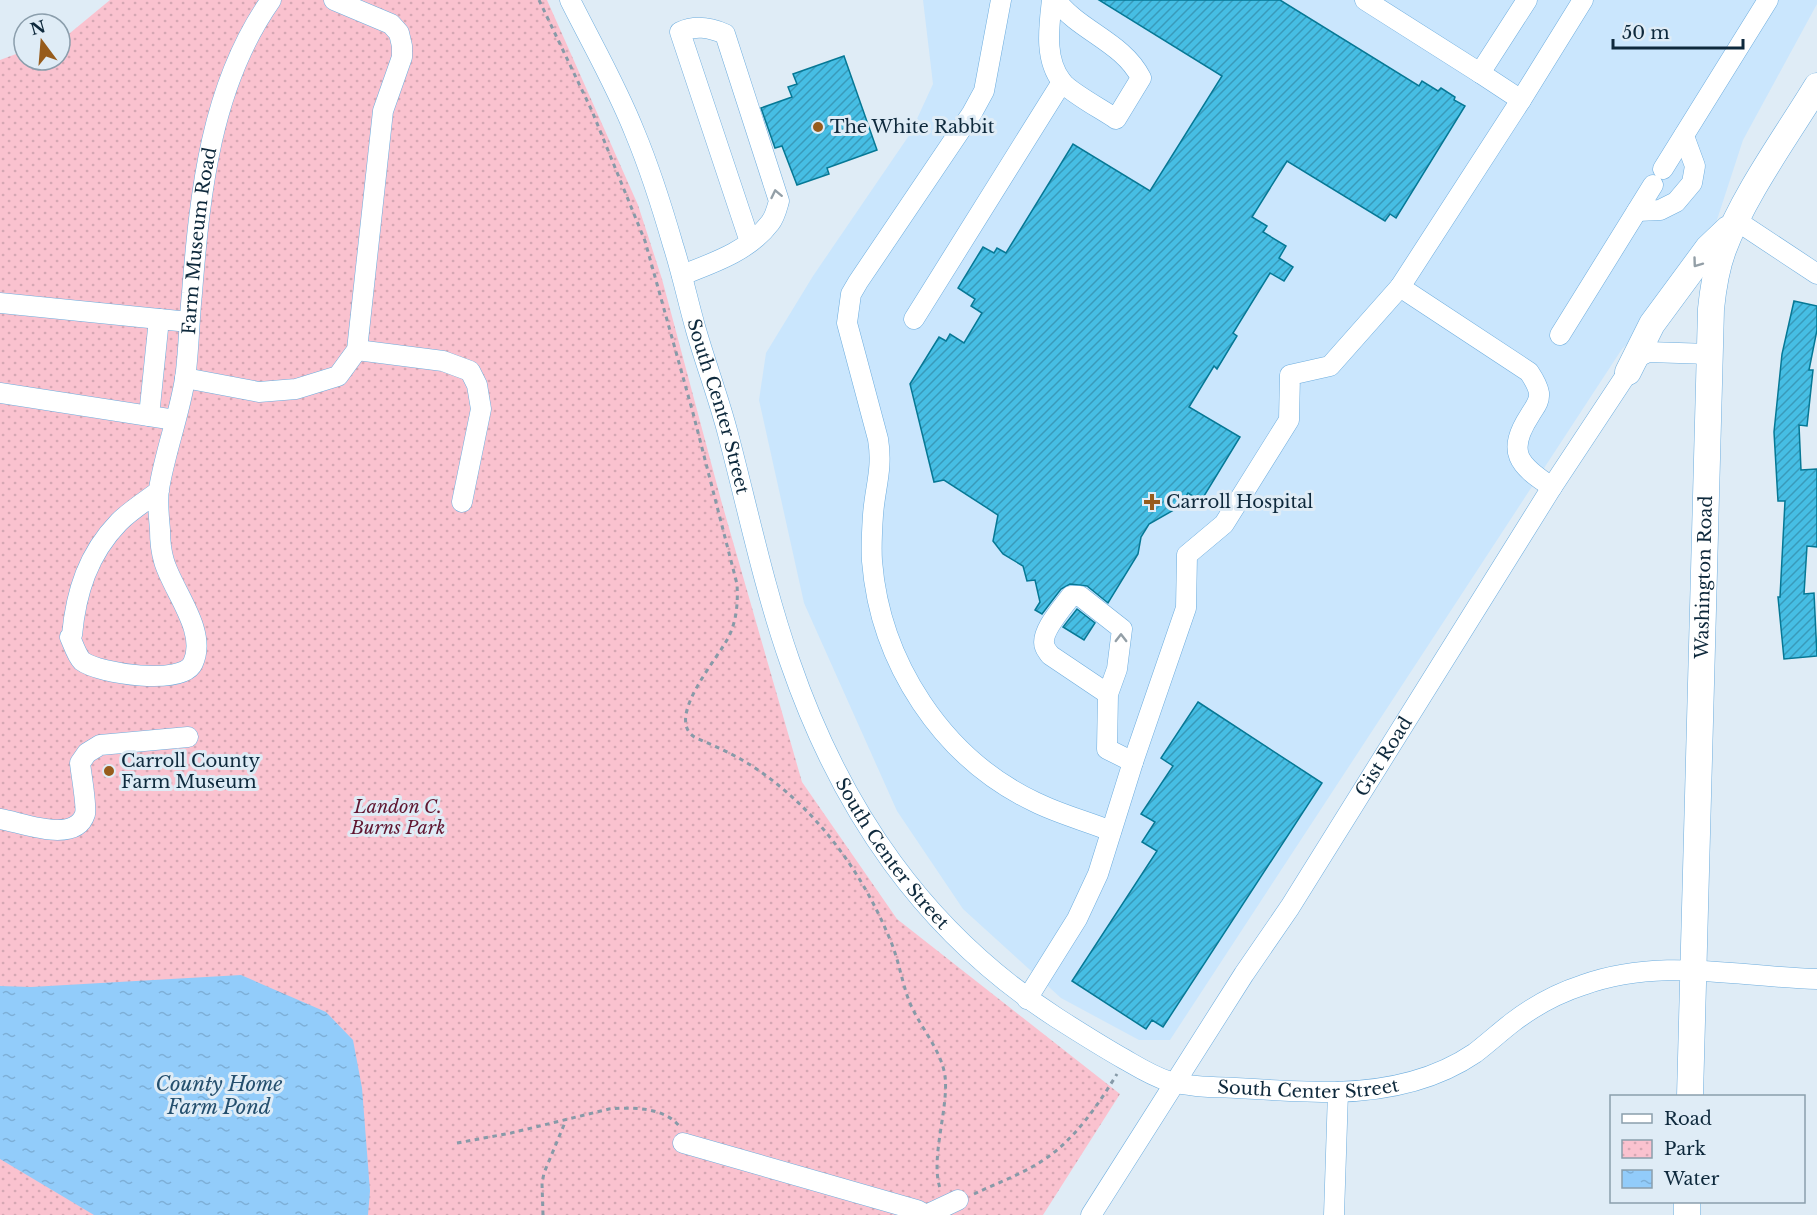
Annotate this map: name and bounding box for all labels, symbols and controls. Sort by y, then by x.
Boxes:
north arrow [12,12,72,72]
scale bar [1613,12,1744,50]
text: N [28,16,48,39]
text: 50 m [1622,22,1670,44]
place label: The White Rabbit [830,116,995,138]
marker: The White Rabbit [811,120,825,134]
street label: Farm Museum Road [178,145,221,335]
one-way arrow [770,189,783,199]
one-way arrow [1693,257,1704,268]
street label: South Center Street [682,316,754,496]
place label: Carroll Hospital [1166,491,1313,513]
marker: Carroll Hospital [1143,493,1161,511]
street label: Washington Road [1691,495,1717,660]
one-way arrow [1115,633,1127,642]
street label: Gist Road [1351,713,1417,801]
place label: Carroll County Farm Museum [121,750,260,793]
marker: Carroll County Farm Museum [102,764,116,778]
street label: South Center Street [831,774,954,934]
park label: Landon C. Burns Park [350,796,445,839]
water label: County Home Farm Pond [156,1072,282,1119]
street label: South Center Street [1217,1074,1401,1103]
legend [1610,1095,1805,1203]
text: Road [1664,1108,1712,1130]
text: Park [1664,1138,1706,1160]
text: Water [1663,1168,1720,1190]

